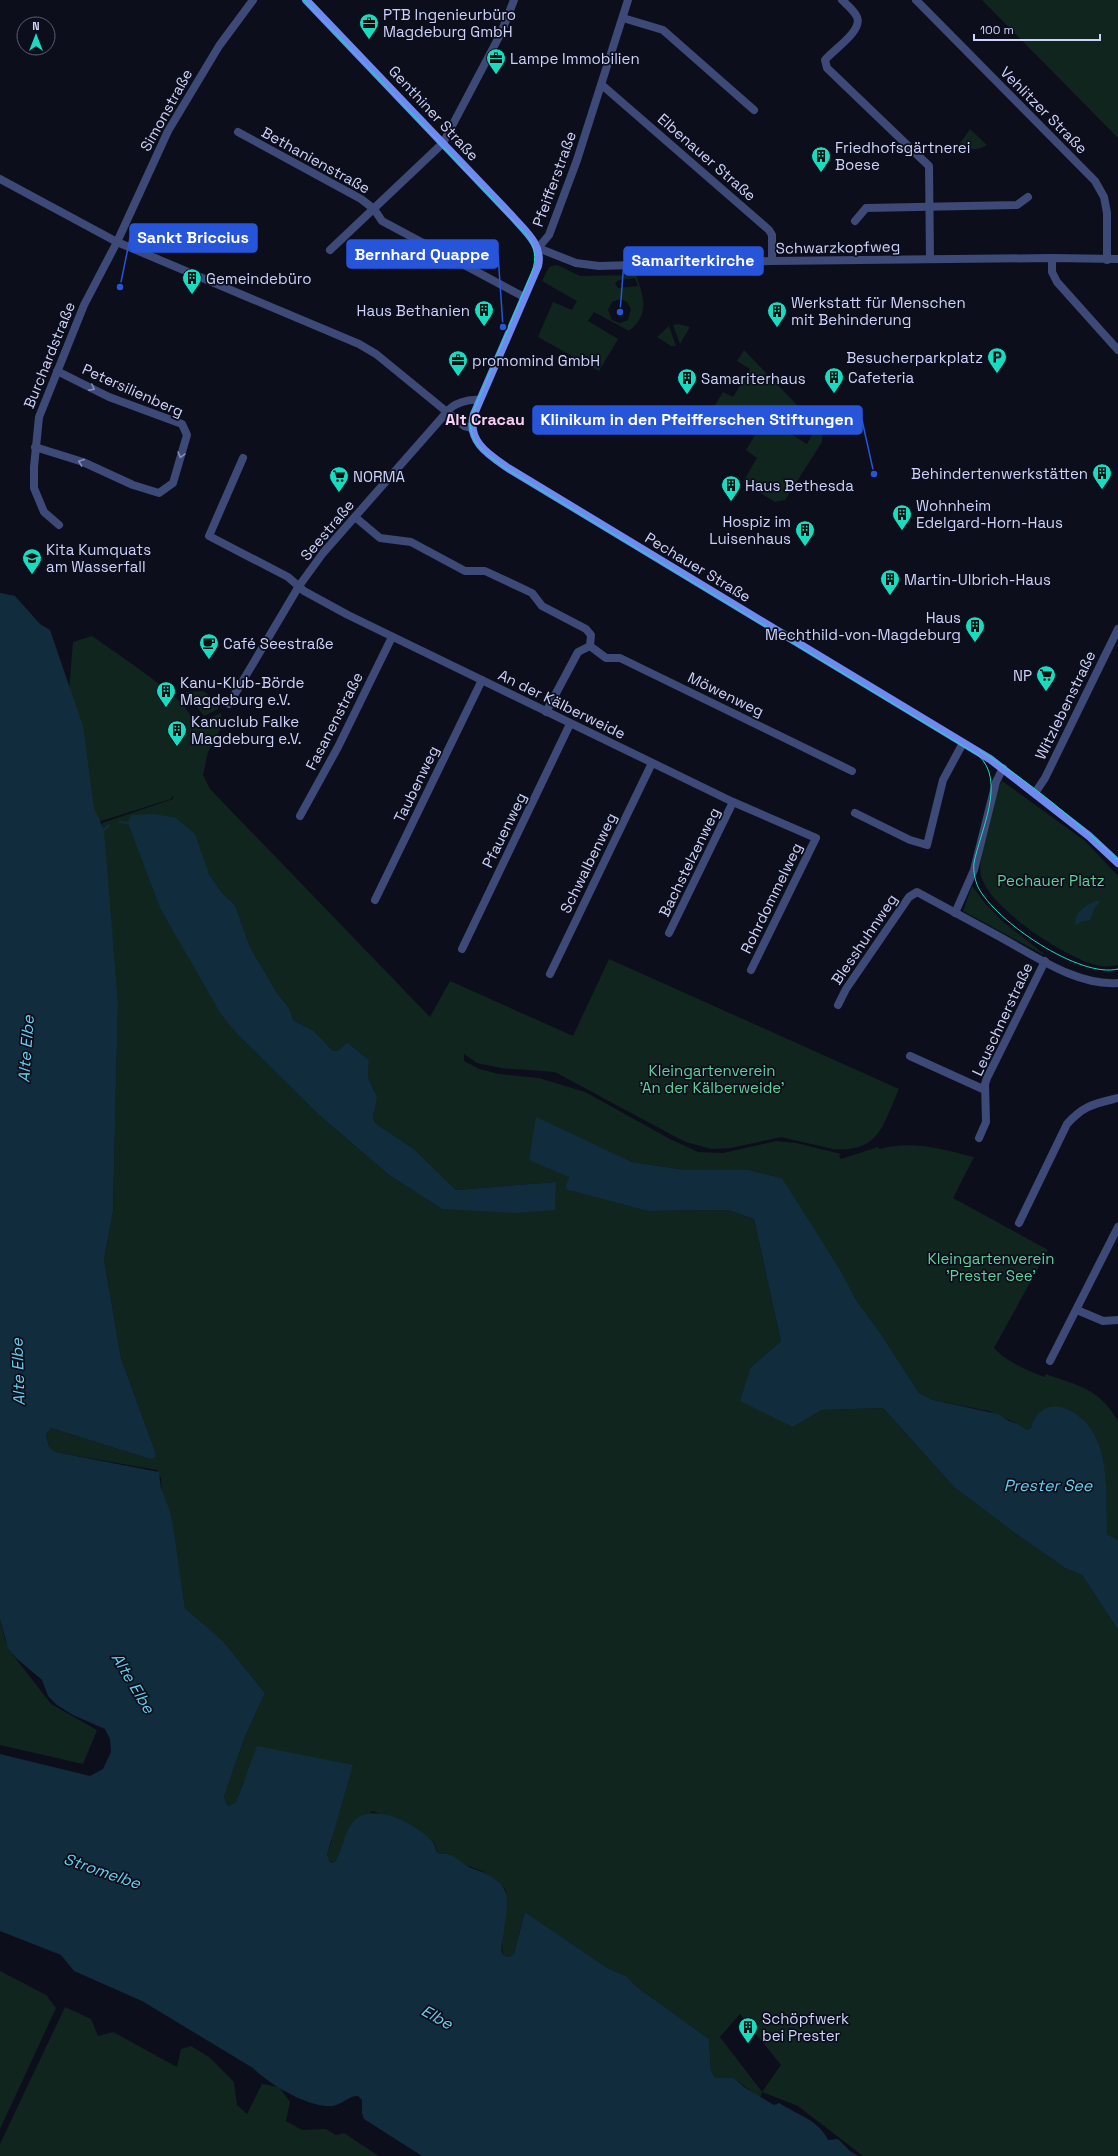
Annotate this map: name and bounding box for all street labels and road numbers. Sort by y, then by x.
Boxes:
street label: Genthiner Straße [385,61,483,165]
street label: Vehlitzer Straße [996,62,1092,158]
street label: Simonstraße [136,65,196,154]
street label: Elbenauer Straße [654,109,760,205]
street label: Bethanienstraße [258,122,374,198]
street label: Pfeifferstraße [528,129,580,229]
street label: Schwarzkopfweg [776,236,900,258]
street label: Burchardstraße [19,299,79,411]
street label: Petersilienberg [79,359,187,421]
street label: Seestraße [296,495,358,564]
street label: Pechauer Straße [642,528,755,606]
street label: Witzlebenstraße [1030,647,1100,763]
street label: An der Kälberweide [495,665,629,743]
street label: Möwenweg [685,667,767,721]
street label: Fasanenstraße [301,669,367,773]
street label: Taubenweg [389,742,443,826]
street label: Pfauenweg [478,789,530,871]
street label: Bachstelzenweg [654,804,724,920]
street label: Schwalbenweg [555,810,621,916]
street label: Rohrdommelweg [736,839,806,957]
street label: Blesshuhnweg [827,890,901,988]
street label: Leuschnerstraße [967,959,1037,1079]

